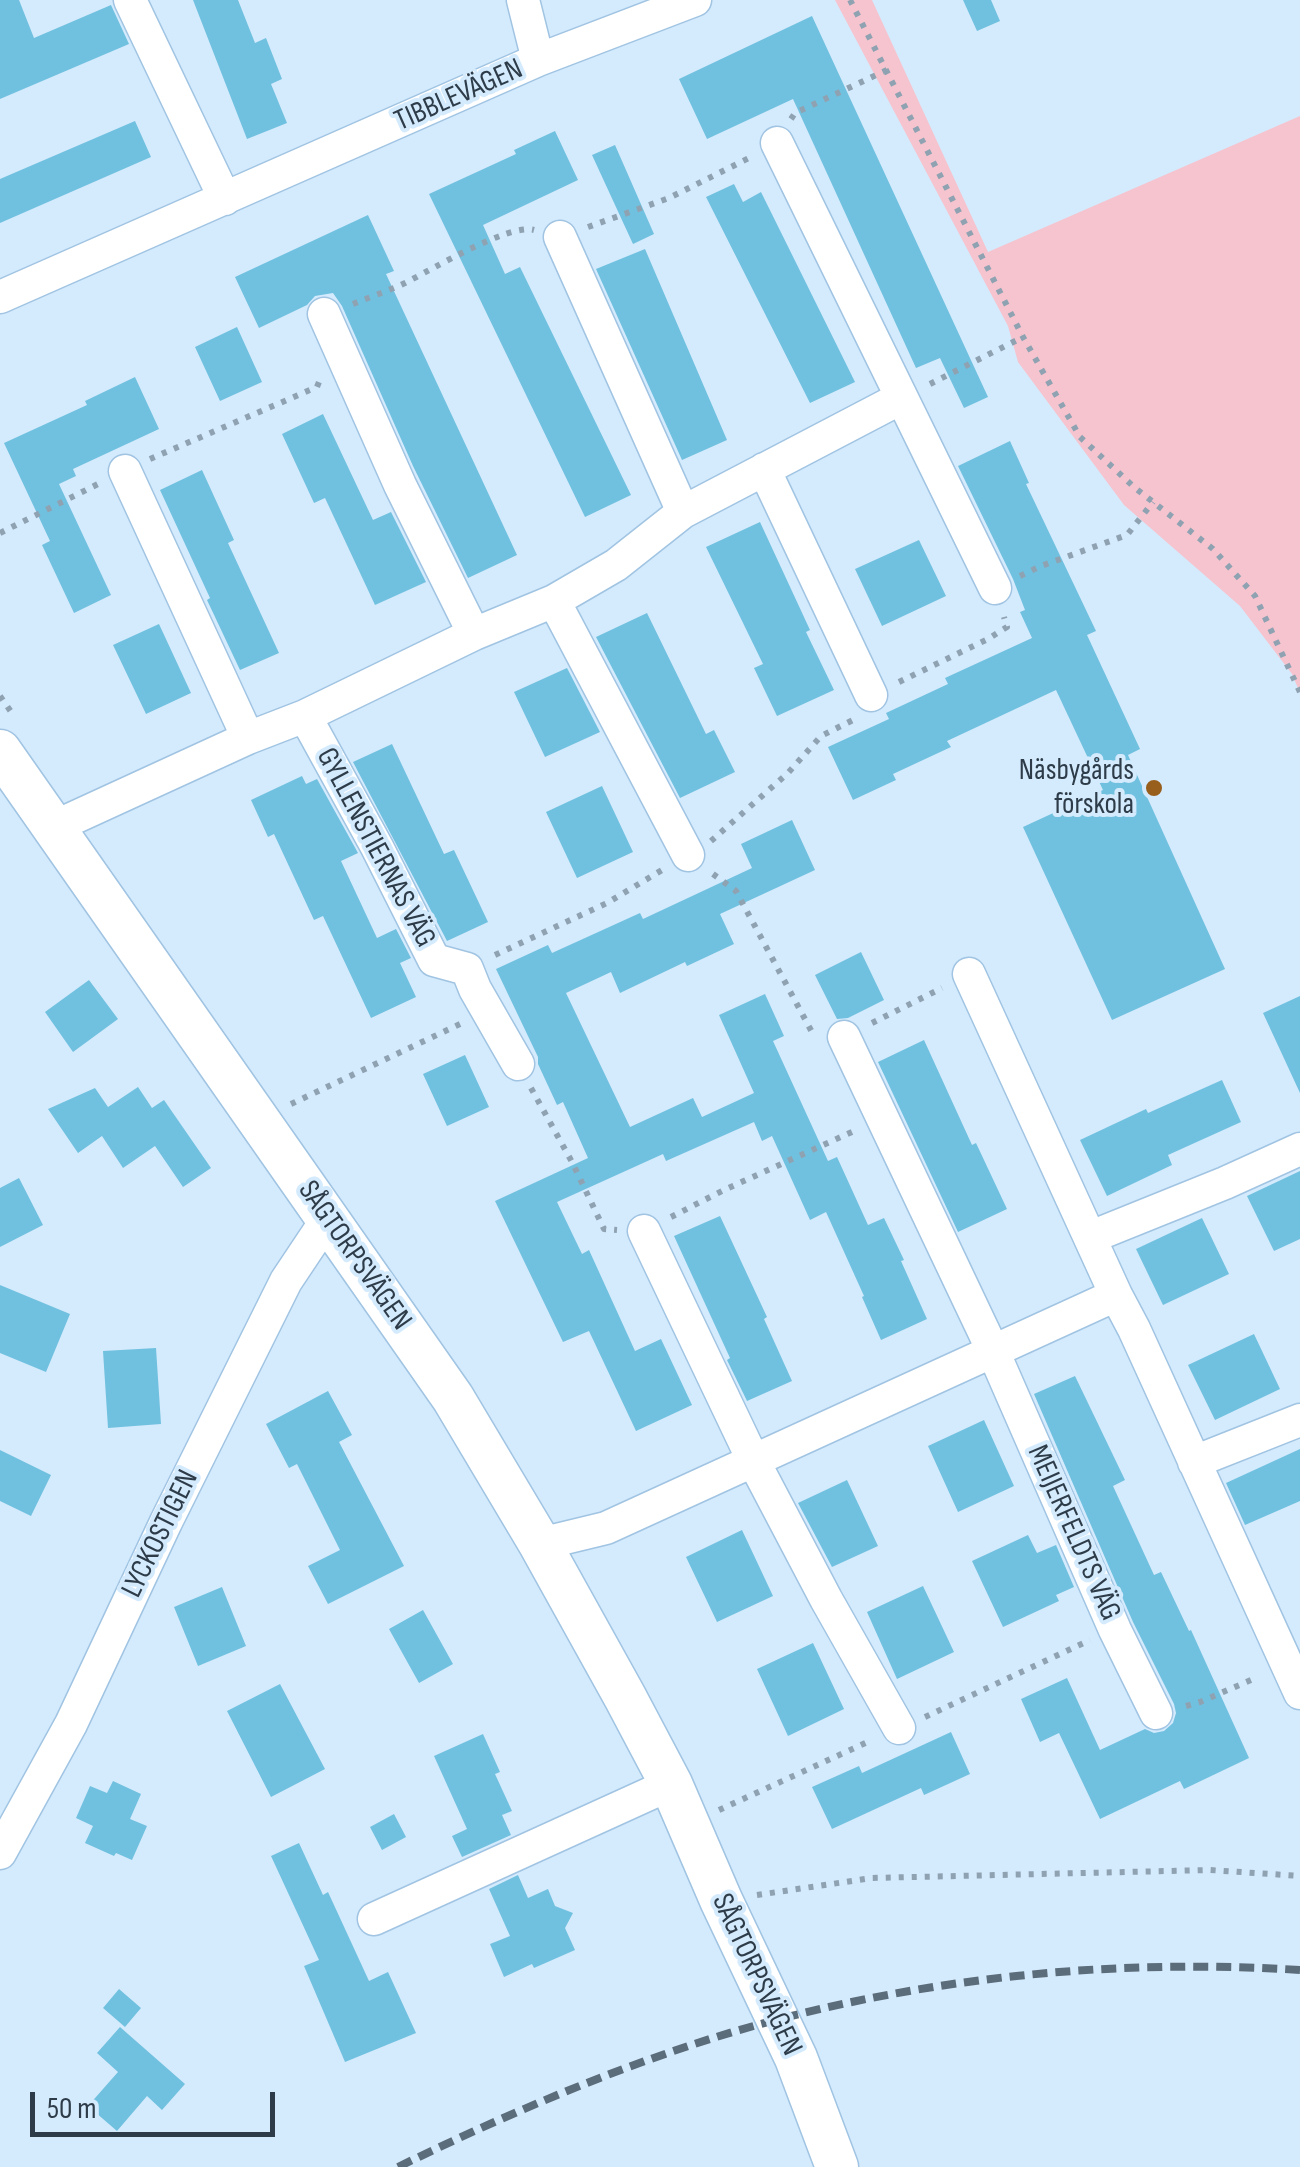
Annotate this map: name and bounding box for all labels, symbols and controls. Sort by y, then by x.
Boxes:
street label: TIBBLEVÄGEN [389,52,529,140]
street label: GYLLENSTIERNAS VÄG [307,742,443,954]
place label: Näsbygårds förskola [1019,753,1134,824]
marker: Näsbygårds förskola [1143,777,1165,799]
street label: SÅGTORPSVÄGEN [289,1174,419,1338]
street label: MEIJERFELDTS VÄG [1018,1440,1128,1626]
street label: LYCKOSTIGEN [115,1465,207,1603]
street label: SÅGTORPSVÄGEN [703,1889,809,2061]
scale bar [35,2072,280,2134]
text: 50 m [47,2091,96,2127]

